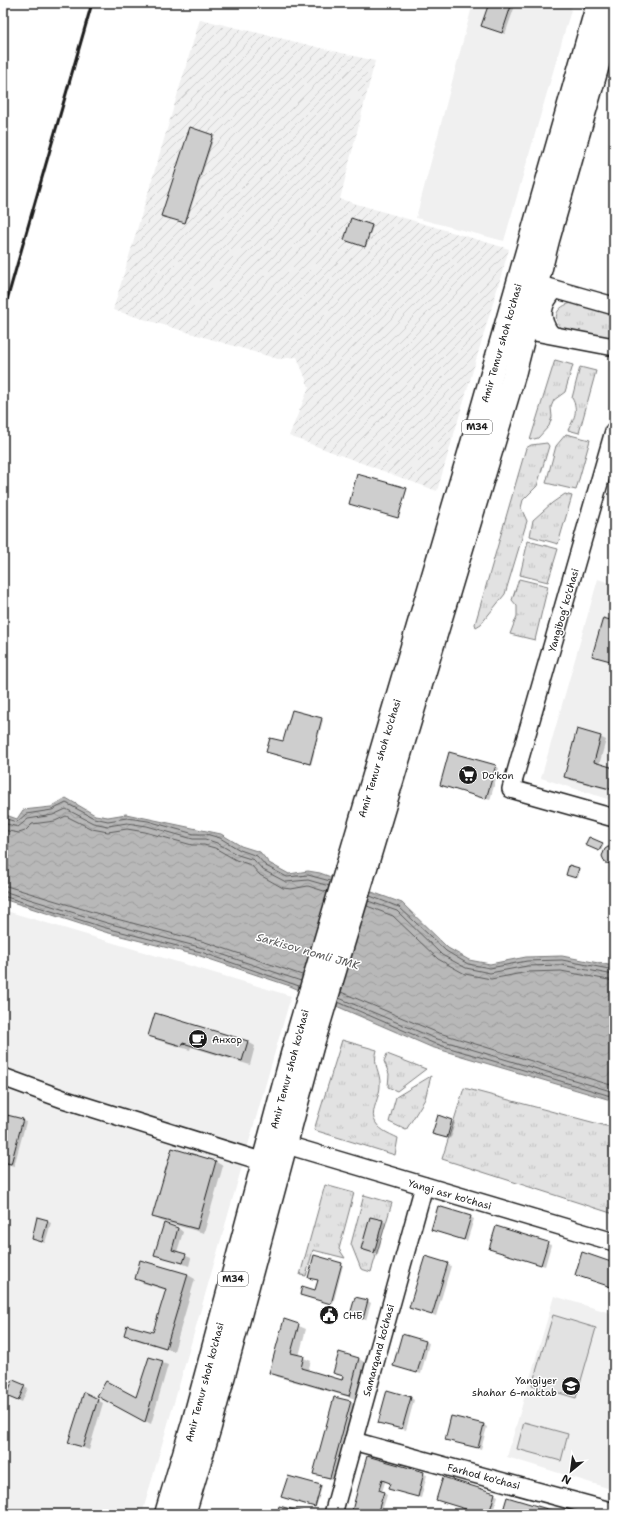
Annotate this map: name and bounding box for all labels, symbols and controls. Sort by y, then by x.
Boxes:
street label: Amir Temur shoh ko'chasi [478,282,525,404]
road number: M34 [462,420,492,434]
street label: Yangibog‘ ko'chasi [545,567,582,653]
street label: Amir Temur shoh ko'chasi [355,697,404,819]
supermarket icon: Do'kon [457,764,479,786]
place label: Do'kon [482,769,514,782]
water label: Sarkisov nomli JMK [255,930,362,974]
street label: Amir Temur shoh ko'chasi [267,1008,312,1130]
cafe icon: Анхор [187,1028,209,1050]
place label: Анхор [212,1033,242,1046]
street label: Yangi asr ko'chasi [407,1176,493,1213]
road number: M34 [218,1272,248,1286]
street label: Samarqand ko‘chasi [360,1302,397,1398]
public building icon: СНБ [318,1304,340,1326]
place label: СНБ [343,1309,363,1322]
street label: Amir Temur shoh ko'chasi [182,1321,227,1443]
place label: Yangiyer shahar 6-maktab [472,1374,557,1399]
school or university icon: Yangiyer shahar 6-maktab [560,1375,582,1397]
north arrow [551,1451,591,1491]
street label: Farhod ko'chasi [446,1461,522,1492]
text: N [559,1470,574,1488]

